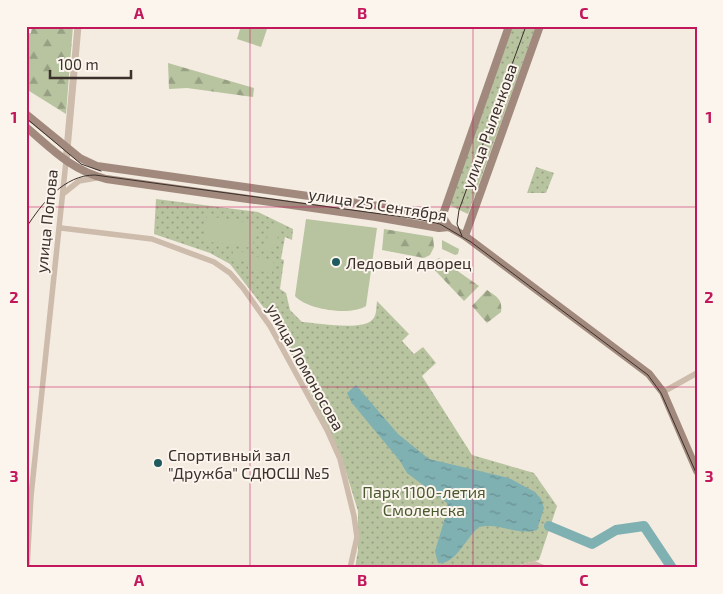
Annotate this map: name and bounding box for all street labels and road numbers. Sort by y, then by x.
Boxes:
street label: улица Рыленкова [458,61,521,191]
street label: улица Попова [31,168,62,274]
street label: улица 25 Сентября [307,184,449,225]
street label: улица Ломоносова [262,300,349,434]

